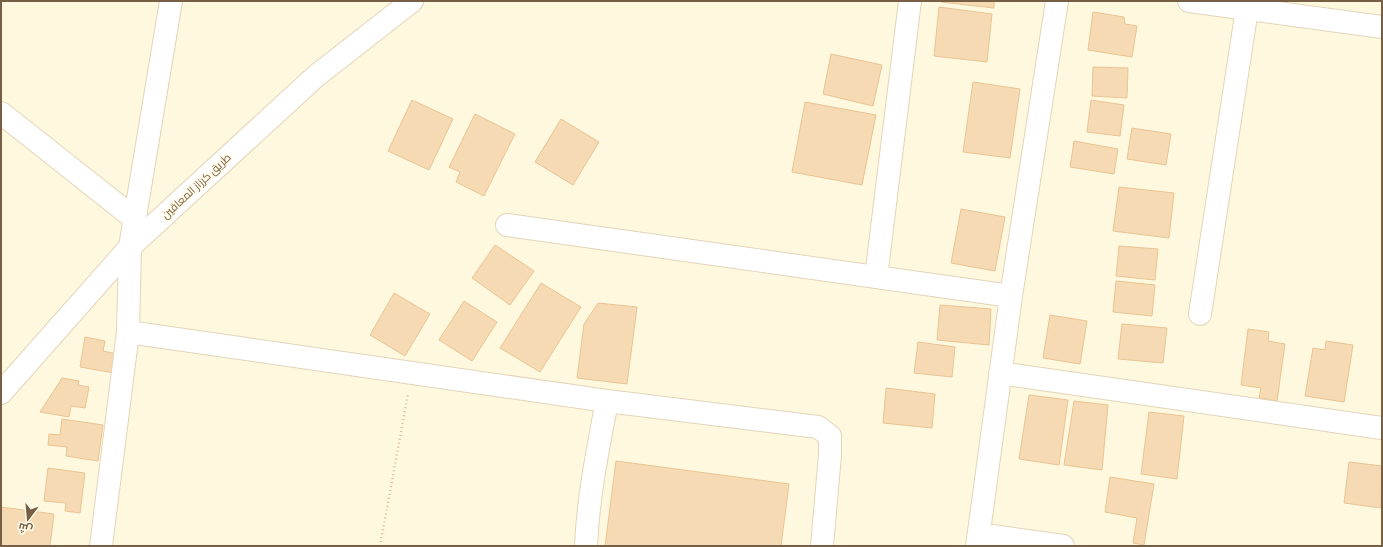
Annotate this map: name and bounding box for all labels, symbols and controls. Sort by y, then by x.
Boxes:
street label: طريق كرزاز المعاقين [158,150,234,222]
north arrow [8,499,48,539]
text: ش [17,520,34,537]

